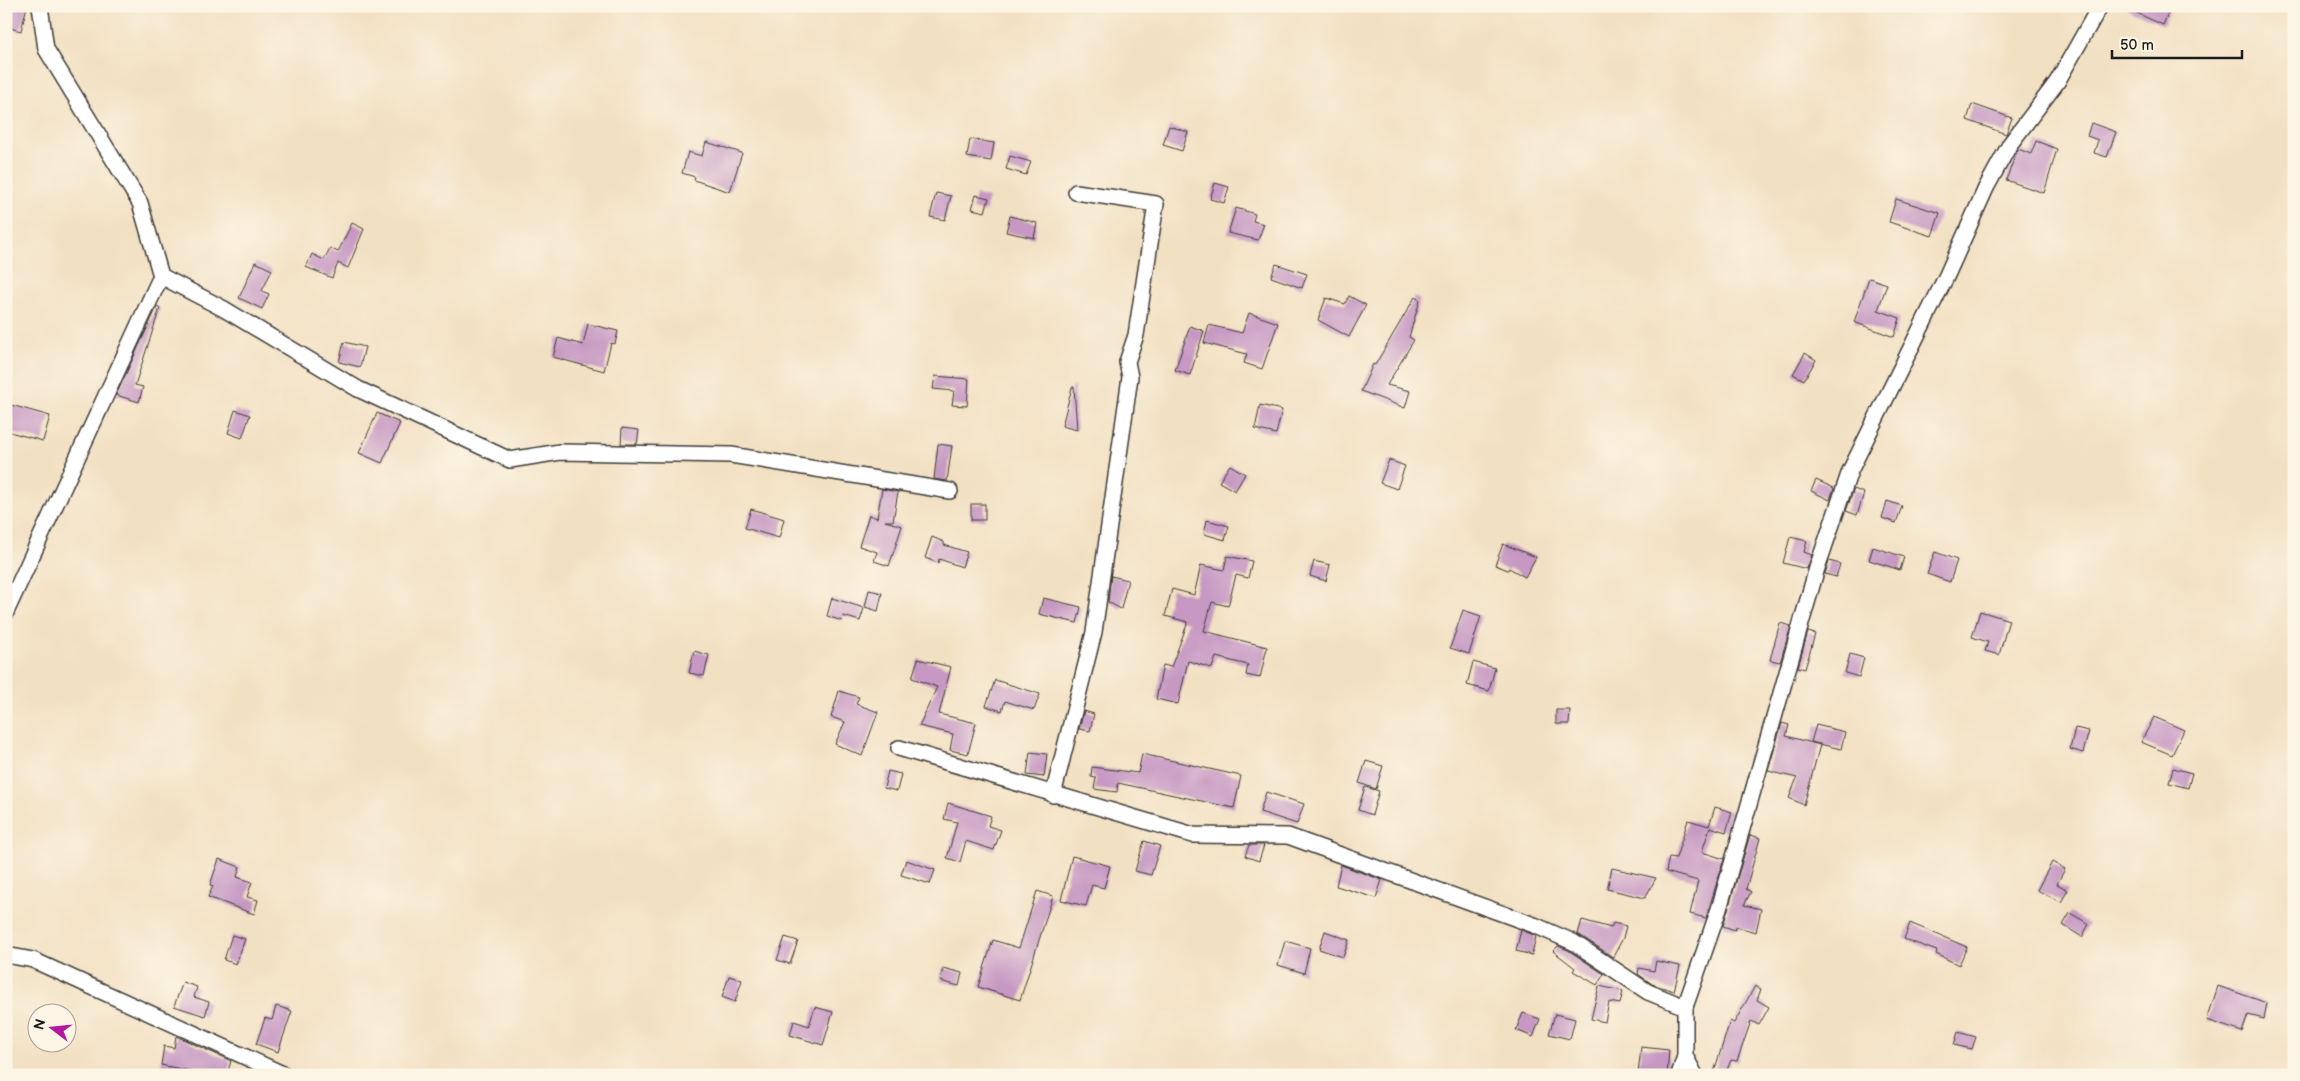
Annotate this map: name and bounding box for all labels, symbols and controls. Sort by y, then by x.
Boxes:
scale bar [2112,28,2242,60]
text: 50 m [2120,36,2154,55]
north arrow [28,1004,78,1054]
text: N [30,1017,50,1032]

